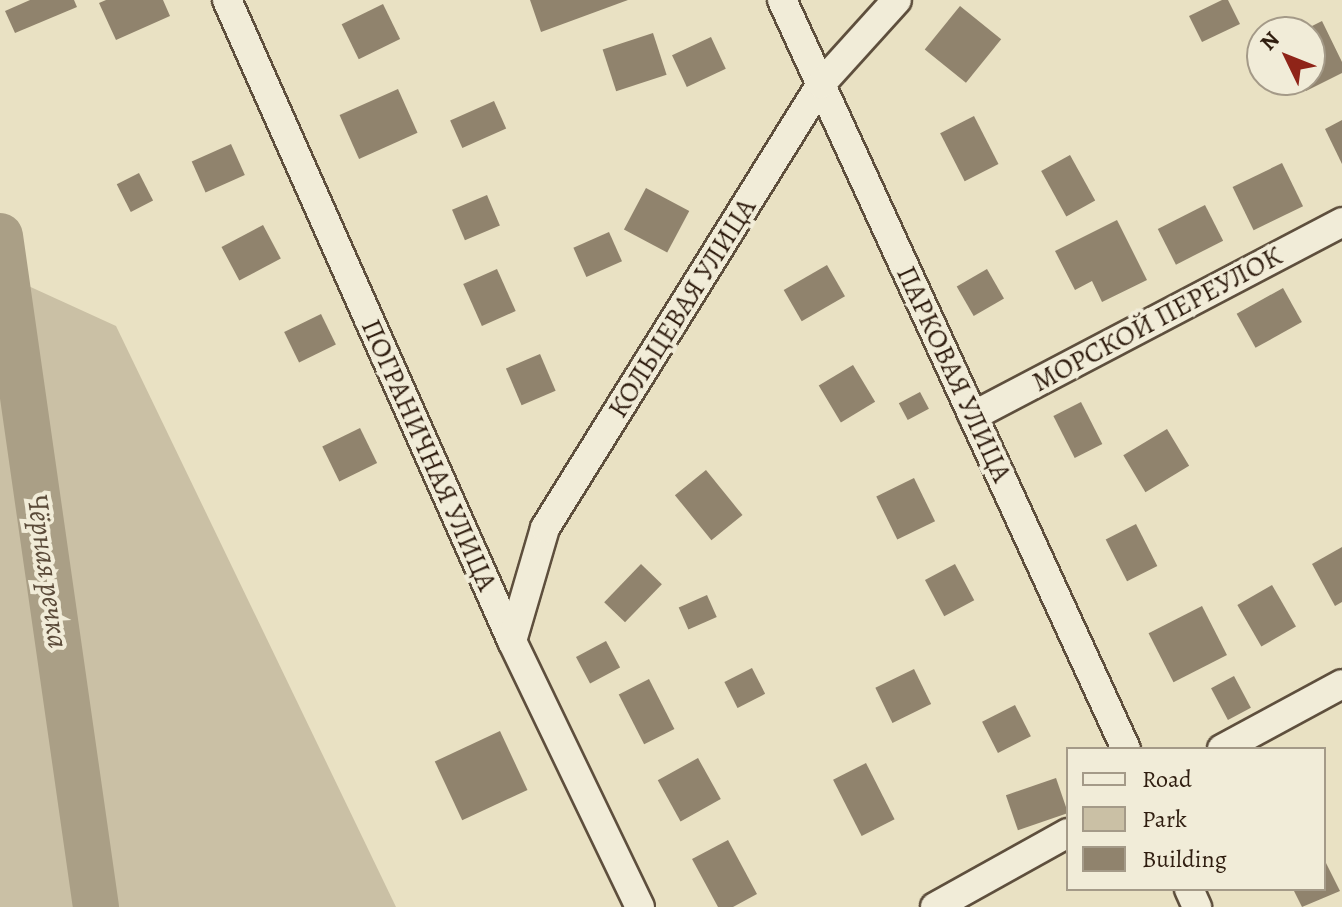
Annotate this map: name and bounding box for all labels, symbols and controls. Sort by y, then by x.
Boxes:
north arrow [1246,16,1326,96]
text: N [1253,25,1286,57]
street label: КОЛЬЦЕВАЯ УЛИЦА [601,192,763,424]
street label: МОРСКОЙ ПЕРЕУЛОК [1026,239,1288,399]
street label: ПАРКОВАЯ УЛИЦА [889,261,1019,487]
street label: ПОГРАНИЧНАЯ УЛИЦА [354,314,504,596]
water label: Чёрная речка [19,492,77,650]
legend [1066,747,1326,891]
text: Road [1142,763,1192,795]
text: Park [1142,803,1187,835]
text: Building [1142,843,1227,875]

